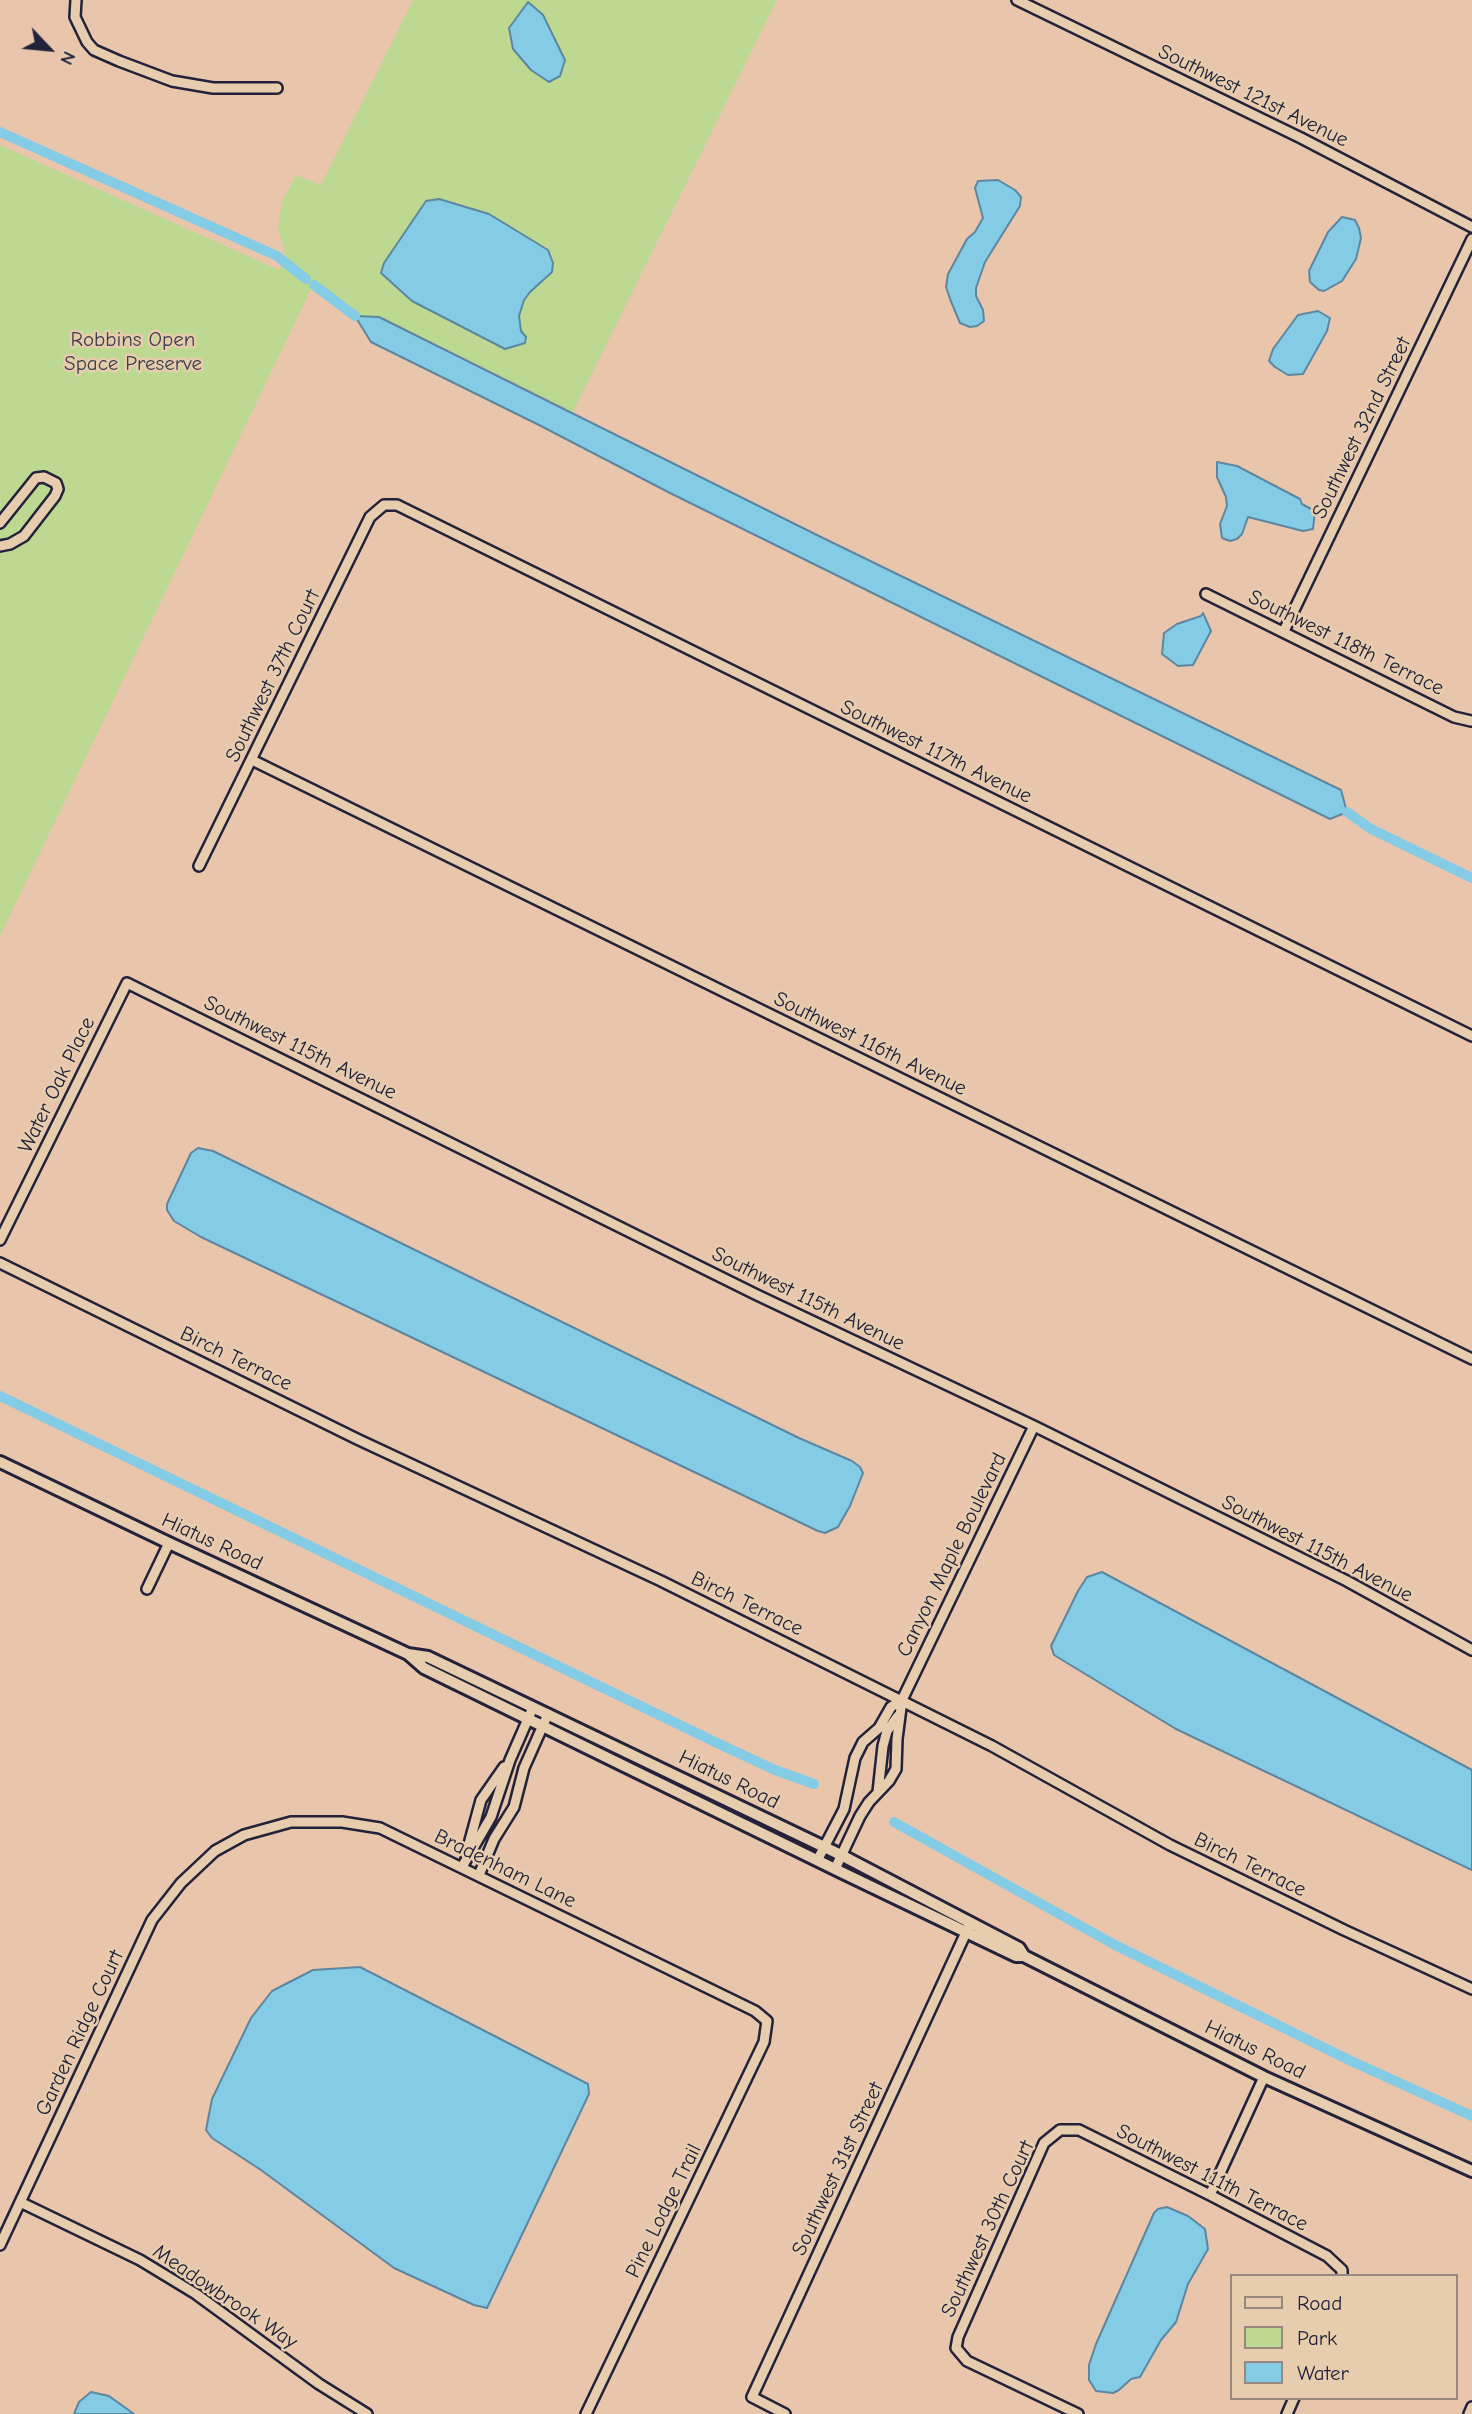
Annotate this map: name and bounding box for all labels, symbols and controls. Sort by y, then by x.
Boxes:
north arrow [14,14,84,84]
street label: Southwest 121st Avenue [1154,39,1352,153]
text: N [55,48,80,69]
park label: Robbins Open Space Preserve [64,327,202,377]
street label: Southwest 32nd Street [1307,333,1417,523]
street label: Southwest 118th Terrace [1244,585,1448,701]
street label: Southwest 37th Court [220,586,326,766]
street label: Southwest 117th Avenue [836,695,1036,809]
street label: Southwest 116th Avenue [769,986,971,1102]
street label: Southwest 115th Avenue [199,990,401,1106]
street label: Water Oak Place [13,1013,101,1157]
street label: Southwest 115th Avenue [707,1241,909,1357]
street label: Birch Terrace [176,1321,296,1397]
street label: Canyon Maple Boulevard [892,1449,1012,1661]
street label: Southwest 115th Avenue [1217,1490,1417,1608]
street label: Hiatus Road [157,1508,267,1576]
street label: Birch Terrace [687,1566,807,1642]
street label: Hiatus Road [675,1745,783,1815]
street label: Bradenham Lane [430,1824,580,1914]
street label: Birch Terrace [1190,1827,1310,1903]
street label: Garden Ridge Court [31,1946,129,2120]
street label: Hiatus Road [1201,2015,1309,2085]
street label: Southwest 31st Street [787,2078,889,2260]
street label: Southwest 111th Terrace [1112,2119,1312,2237]
street label: Southwest 30th Court [936,2137,1040,2321]
street label: Pine Lodge Trail [621,2140,707,2282]
street label: Meadowbrook Way [148,2239,302,2355]
legend [1230,2274,1458,2400]
text: Road [1297,2291,1342,2315]
text: Park [1297,2326,1337,2350]
text: Water [1297,2361,1349,2385]

